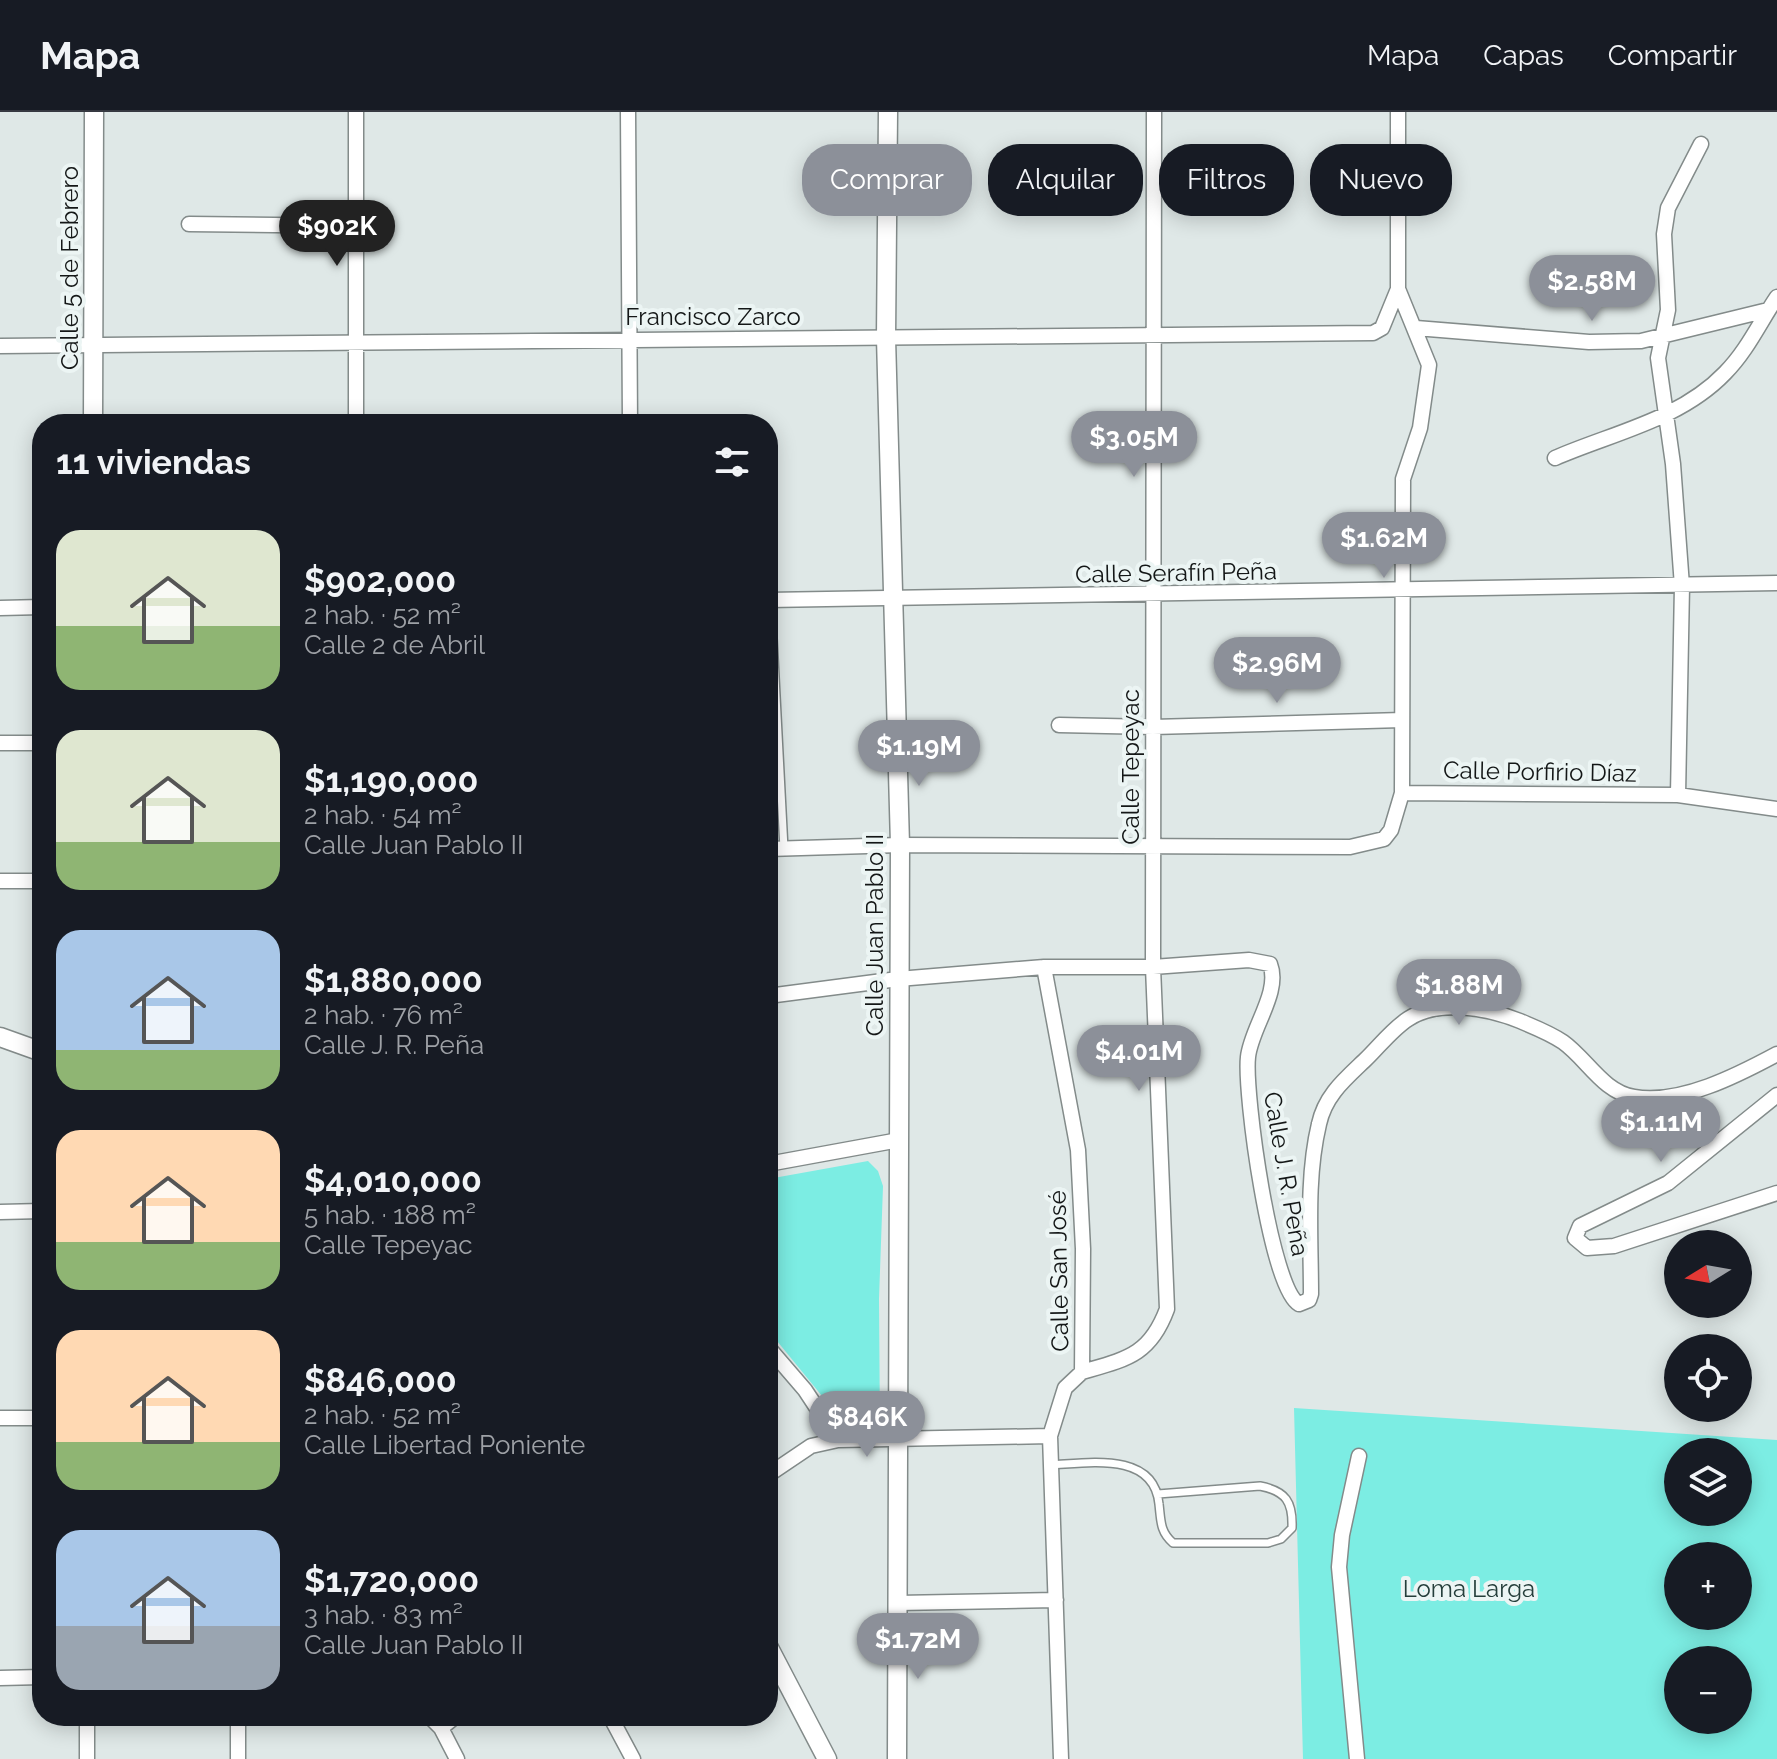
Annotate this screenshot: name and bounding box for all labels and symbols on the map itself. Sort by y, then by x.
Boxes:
street label: Calle 5 de Febrero [55,166,84,370]
pin: $902K [281,200,393,268]
pin: $2.58M [1527,255,1657,323]
street label: Francisco Zarco [625,302,801,331]
pin: $3.05M [1069,411,1199,479]
pin: $1.62M [1319,512,1449,580]
street label: Calle Serafín Peña [1075,556,1277,589]
pin: $2.96M [1212,637,1342,705]
street label: Calle Tepeyac [1116,689,1145,845]
pin: $1.19M [854,720,984,788]
street label: Calle Porfirio Díaz [1443,755,1637,788]
street label: Calle Juan Pablo II [860,834,889,1036]
pin: $1.88M [1394,959,1524,1027]
pin: $4.01M [1074,1025,1204,1093]
street label: Calle J. R. Peña [1258,1089,1315,1258]
pin: $1.11M [1596,1096,1726,1164]
street label: Calle San José [1043,1190,1074,1352]
north arrow [1664,1230,1752,1318]
pin: $846K [811,1391,923,1459]
park label: Loma Larga [1403,1574,1535,1603]
pin: $1.72M [853,1613,983,1681]

